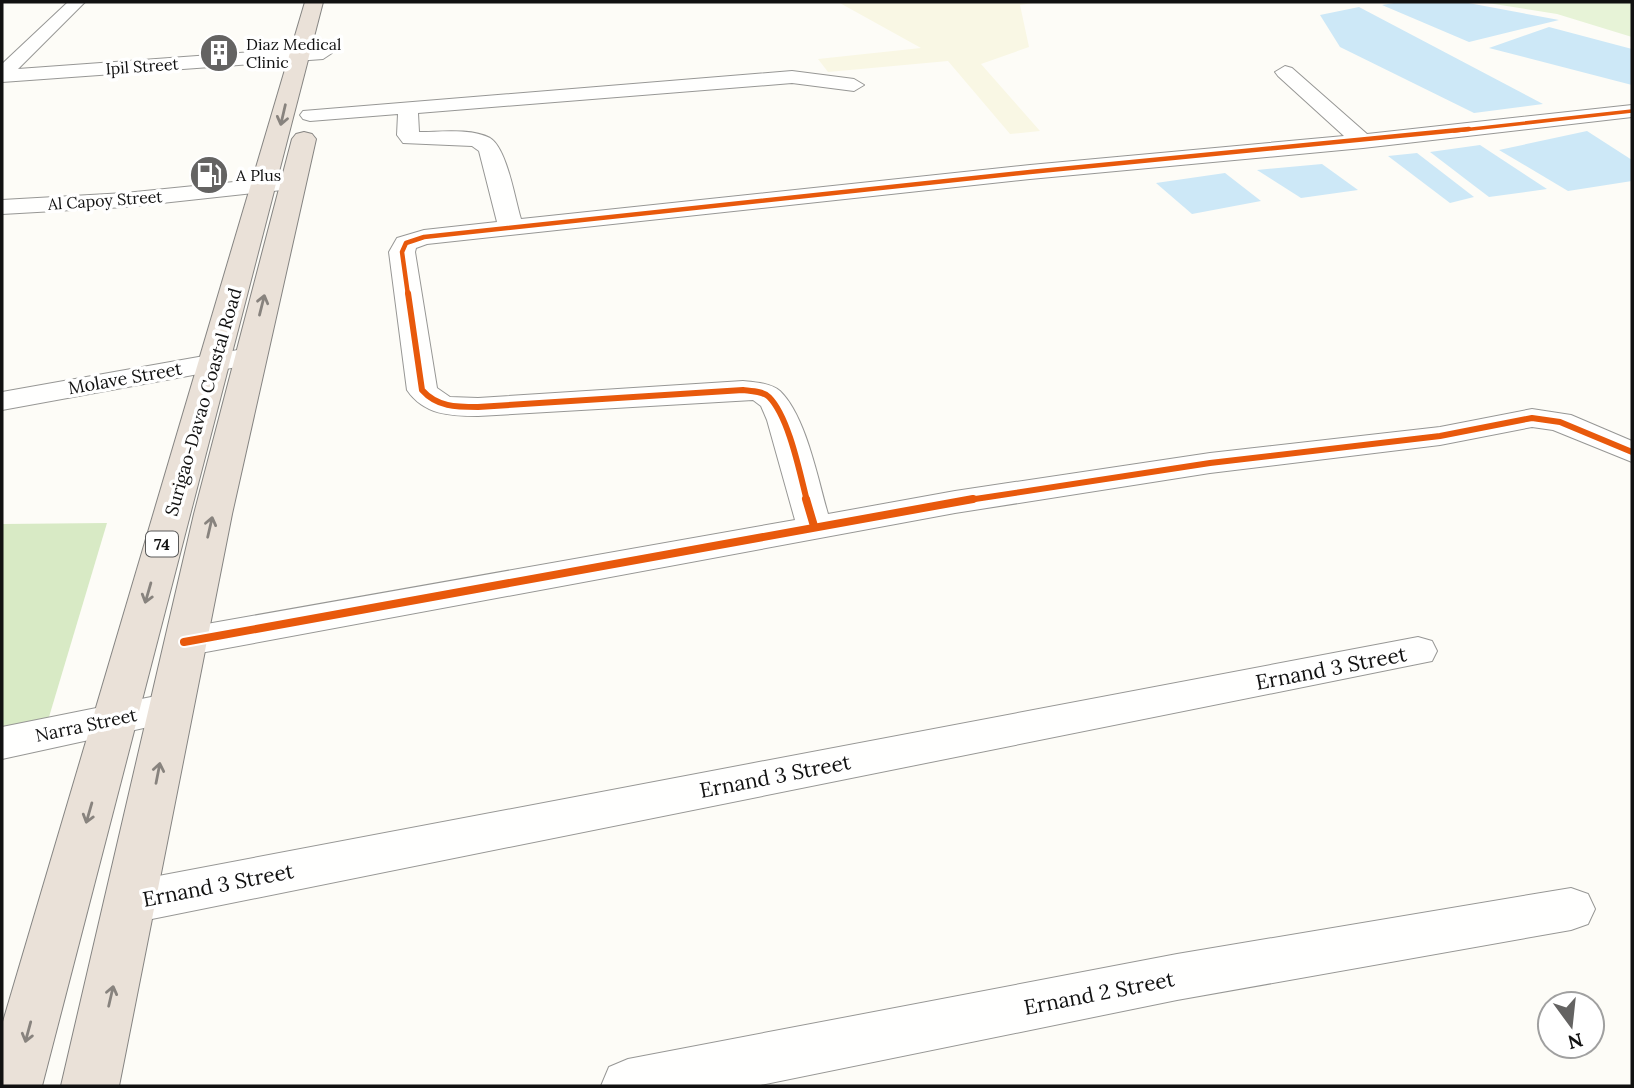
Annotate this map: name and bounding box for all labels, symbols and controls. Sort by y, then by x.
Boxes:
building icon: Diaz Medical Clinic [198,32,240,74]
place label: Diaz Medical Clinic [246,34,341,72]
street label: Ipil Street [105,53,180,79]
one-way arrow [276,103,290,126]
fuel station icon: A Plus [188,154,230,196]
place label: A Plus [235,165,281,185]
street label: Al Capoy Street [46,186,164,214]
street label: Surigao-Davao Coastal Road [159,285,247,519]
one-way arrow [256,294,269,317]
street label: Molave Street [66,357,184,399]
one-way arrow [204,516,218,539]
road number: 74 [146,531,178,556]
one-way arrow [141,581,154,604]
street label: Ernand 3 Street [1253,640,1410,696]
street label: Narra Street [33,703,139,747]
street label: Ernand 3 Street [697,748,854,804]
one-way arrow [151,762,165,785]
one-way arrow [81,802,94,824]
street label: Ernand 3 Street [140,857,297,913]
street label: Ernand 2 Street [1021,965,1177,1021]
one-way arrow [104,985,118,1008]
north arrow [1536,990,1606,1060]
one-way arrow [21,1020,34,1043]
text: N [1565,1028,1586,1055]

